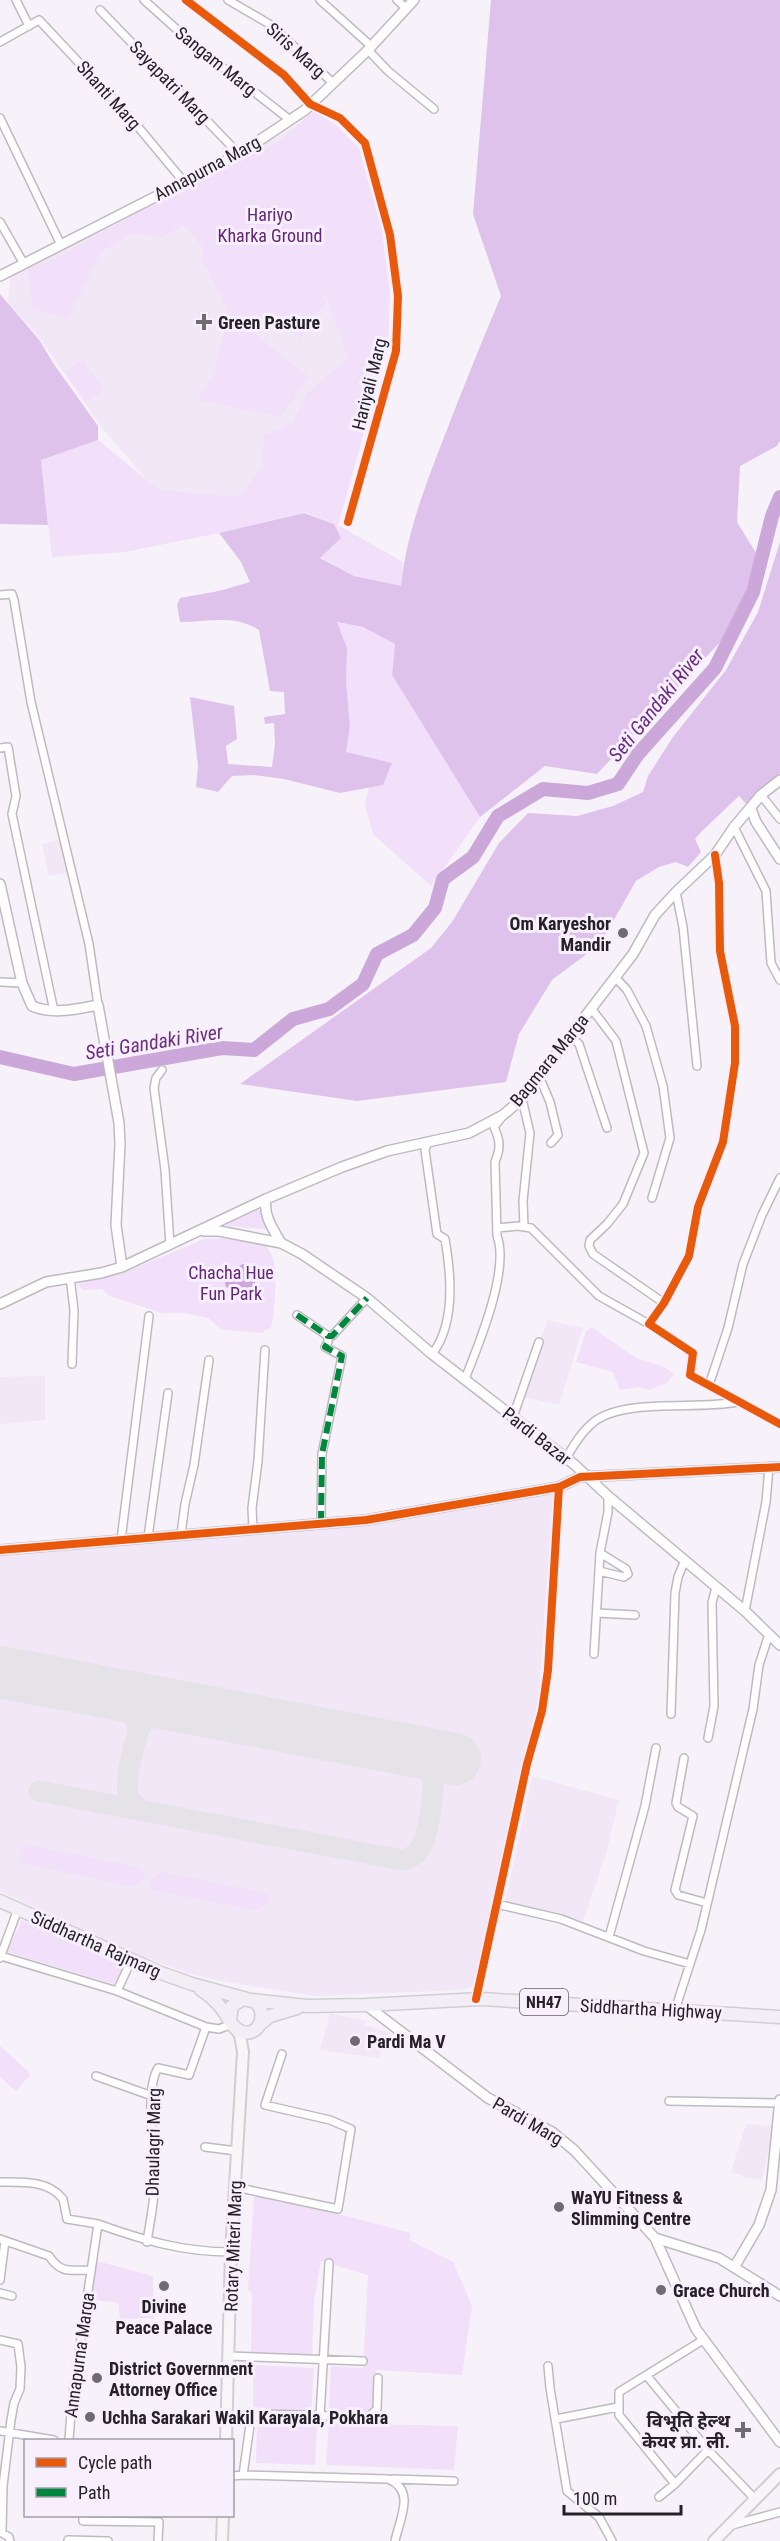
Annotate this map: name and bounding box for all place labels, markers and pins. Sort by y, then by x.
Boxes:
place label: Green Pasture [218,312,321,333]
marker: Green Pasture [195,313,213,331]
place label: Om Karyeshor Mandir [510,913,611,955]
marker: Om Karyeshor Mandir [616,926,630,940]
place label: Pardi Ma V [367,2031,446,2052]
marker: Pardi Ma V [348,2034,362,2048]
place label: WaYU Fitness & Slimming Centre [571,2187,691,2229]
marker: WaYU Fitness & Slimming Centre [552,2200,566,2214]
marker: Divine Peace Palace [157,2279,171,2293]
place label: Grace Church [673,2280,770,2301]
marker: Grace Church [654,2283,668,2297]
place label: Divine Peace Palace [116,2296,213,2338]
place label: District Government Attorney Office [109,2358,253,2400]
marker: District Government Attorney Office [90,2371,104,2385]
place label: Uchha Sarakari Wakil Karayala, Pokhara [102,2407,388,2428]
marker: Uchha Sarakari Wakil Karayala, Pokhara [83,2410,97,2424]
place label: विभूति हेल्थ केयर प्रा. ली. [642,2410,731,2452]
marker: विभूति हेल्थ केयर प्रा. ली. [734,2421,752,2439]

